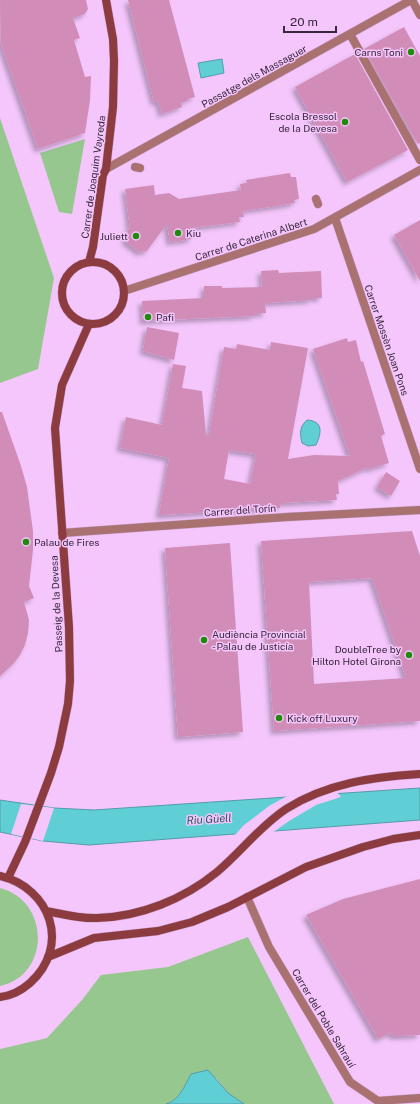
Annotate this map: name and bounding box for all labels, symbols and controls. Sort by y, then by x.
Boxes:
scale bar [284,8,336,34]
text: 20 m [290,15,318,29]
street label: Passatge dels Massaguer [199,42,309,110]
place label: Carns Toni [354,46,403,58]
marker: Carns Toni [406,47,416,57]
place label: Escola Bressol de la Devesa [269,110,337,134]
street label: Carrer de Joaquim Vayreda [78,115,108,239]
marker: Escola Bressol de la Devesa [340,117,350,127]
street label: Carrer de Caterina Albert [193,215,309,263]
place label: Kiu [186,227,201,239]
marker: Kiu [173,228,183,238]
place label: Juliett [100,230,128,242]
marker: Juliett [131,231,141,241]
street label: Carrer Mossèn Joan Pons [362,283,412,397]
place label: Pafi [156,311,174,323]
marker: Pafi [143,312,153,322]
street label: Carrer del Torín [204,501,277,519]
place label: Palau de Fires [34,536,99,548]
marker: Palau de Fires [21,537,31,547]
street label: Passeig de la Devesa [47,555,65,653]
place label: Audiència Provincial - Palau de Justicía [212,628,306,652]
marker: Audiència Provincial - Palau de Justicía [199,635,209,645]
place label: DoubleTree by Hilton Hotel Girona [312,643,402,667]
marker: DoubleTree by Hilton Hotel Girona [404,650,414,660]
place label: Kick off Luxury [287,712,358,724]
marker: Kick off Luxury [274,713,284,723]
water label: Riu Güell [186,811,232,827]
street label: Carrer del Poble Sahrauí [290,966,359,1070]

